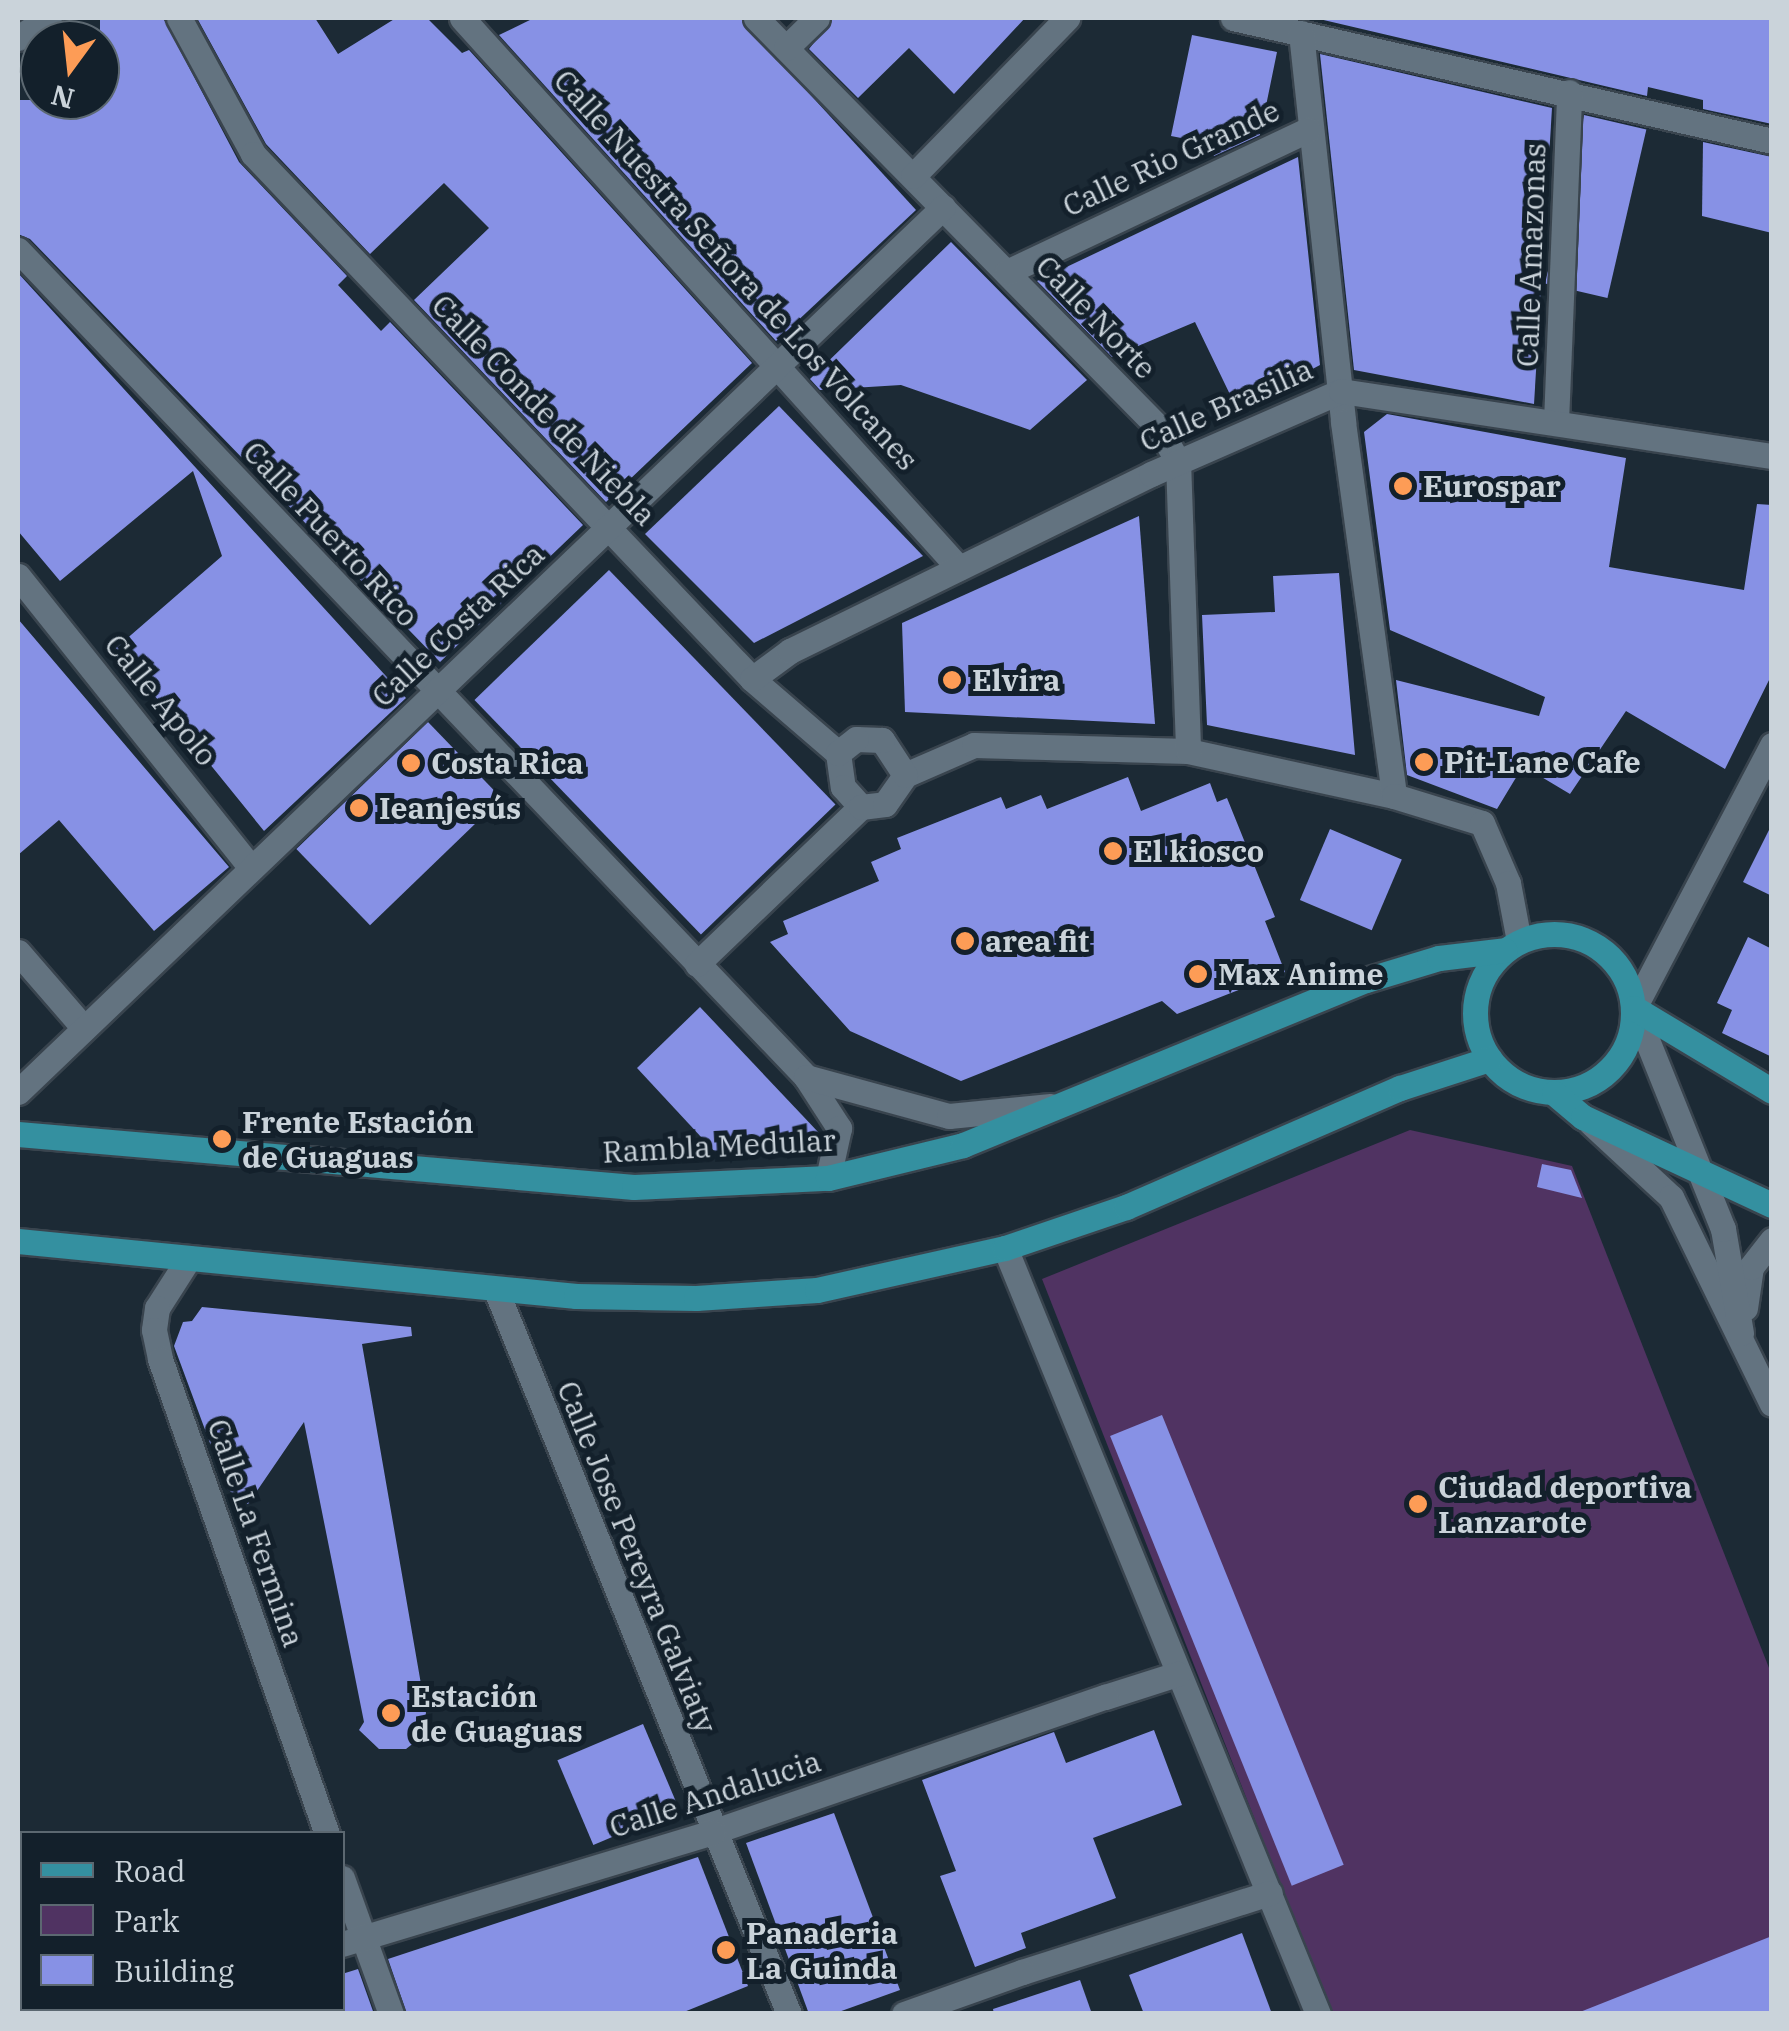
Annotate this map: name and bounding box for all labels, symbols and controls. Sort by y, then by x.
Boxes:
north arrow [20,20,120,120]
street label: Calle Nuestra Señora de Los Volcanes [547,62,925,478]
text: N [47,77,78,118]
street label: Calle Rio Grande [1057,92,1285,224]
street label: Calle Amazonas [1509,142,1553,368]
street label: Calle Norte [1029,248,1163,386]
street label: Calle Conde de Niebla [425,287,663,533]
street label: Calle Brasilia [1134,351,1318,459]
street label: Calle Puerto Rico [236,434,426,634]
place label: Eurospar [1423,468,1561,504]
marker: Eurospar [1392,475,1414,497]
street label: Calle Costa Rica [364,536,552,714]
street label: Calle Apolo [97,627,225,773]
place label: Elvira [972,662,1060,698]
marker: Elvira [941,669,963,691]
place label: Pit-Lane Cafe [1444,744,1641,780]
place label: Costa Rica [431,745,584,781]
marker: Pit-Lane Cafe [1413,751,1435,773]
marker: Costa Rica [400,752,422,774]
place label: Ieanjesús [379,790,521,826]
marker: Ieanjesús [348,797,370,819]
place label: El kiosco [1133,833,1264,869]
marker: El kiosco [1102,840,1124,862]
place label: area fit [985,923,1089,959]
marker: area fit [954,930,976,952]
place label: Max Anime [1218,956,1384,992]
marker: Max Anime [1187,963,1209,985]
place label: Frente Estación de Guaguas [242,1104,474,1174]
street label: Rambla Medular [602,1122,836,1170]
marker: Frente Estación de Guaguas [211,1128,233,1150]
street label: Calle Jose Pereyra Galviaty [550,1376,724,1738]
street label: Calle La Fermina [200,1414,312,1652]
place label: Ciudad deportiva Lanzarote [1438,1469,1692,1540]
marker: Ciudad deportiva Lanzarote [1407,1493,1429,1515]
place label: Estación de Guaguas [411,1678,583,1748]
marker: Estación de Guaguas [380,1702,402,1724]
street label: Calle Andalucia [605,1743,825,1845]
legend [20,1831,345,2011]
text: Road [114,1851,186,1890]
text: Park [114,1901,180,1940]
place label: Panaderia La Guinda [746,1915,898,1986]
marker: Panaderia La Guinda [715,1939,737,1961]
text: Building [114,1951,234,1990]

